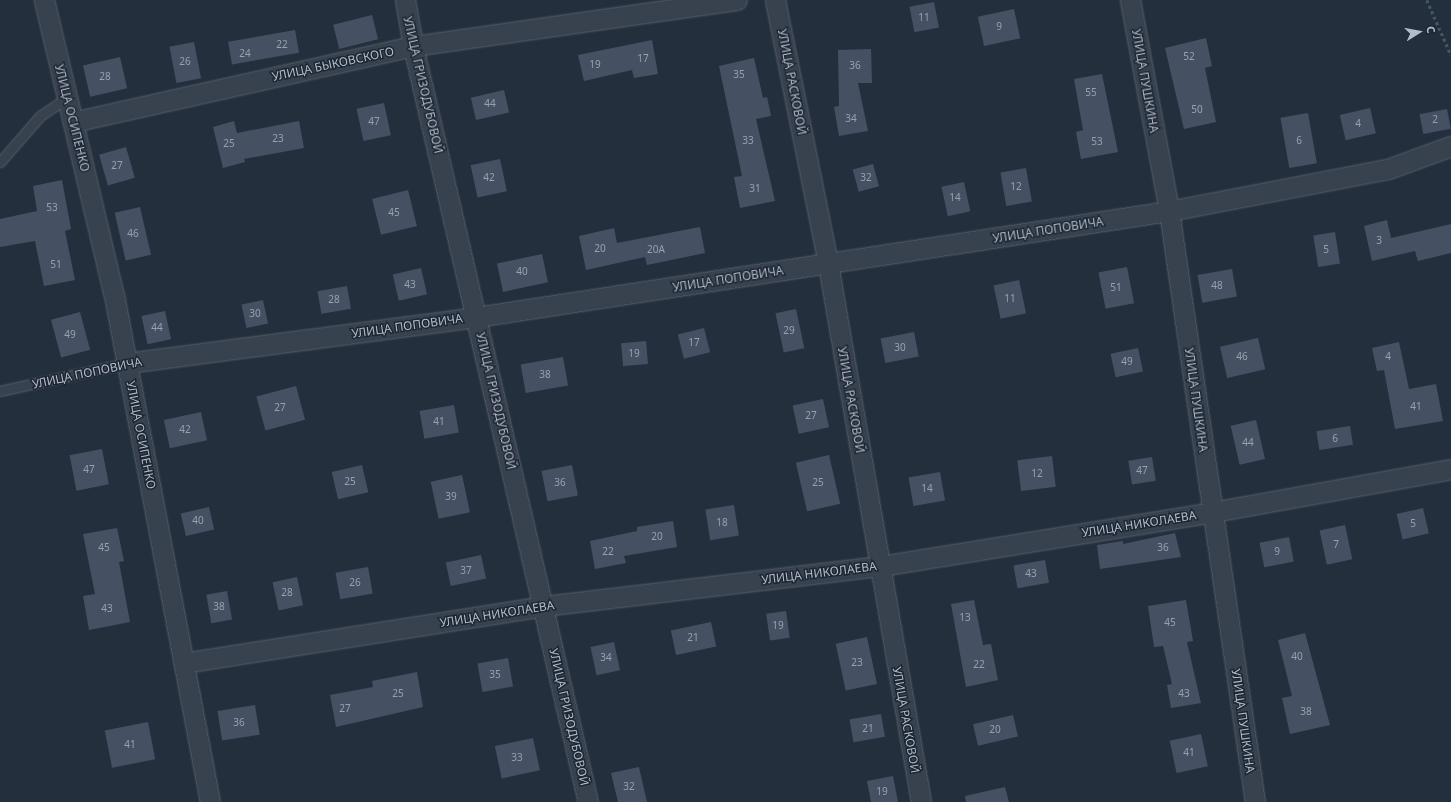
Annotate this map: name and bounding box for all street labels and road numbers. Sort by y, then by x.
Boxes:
street label: УЛИЦА ГРИЗОДУБОВОЙ [400,15,446,155]
street label: УЛИЦА РАСКОВОЙ [775,28,809,136]
street label: УЛИЦА ПУШКИНА [1129,28,1161,134]
street label: УЛИЦА БЫКОВСКОГО [271,44,395,84]
street label: УЛИЦА ОСИПЕНКО [52,63,92,173]
street label: УЛИЦА ПОПОВИЧА [992,214,1104,246]
street label: УЛИЦА ПОПОВИЧА [672,263,784,295]
street label: УЛИЦА ПОПОВИЧА [351,311,463,341]
street label: УЛИЦА ГРИЗОДУБОВОЙ [473,331,519,471]
street label: УЛИЦА РАСКОВОЙ [835,346,867,454]
street label: УЛИЦА ПУШКИНА [1182,347,1210,453]
street label: УЛИЦА ПОПОВИЧА [31,354,143,392]
street label: УЛИЦА ОСИПЕНКО [123,380,159,490]
street label: УЛИЦА НИКОЛАЕВА [1081,508,1197,540]
street label: УЛИЦА НИКОЛАЕВА [761,559,877,587]
street label: УЛИЦА НИКОЛАЕВА [439,598,555,630]
street label: УЛИЦА ГРИЗОДУБОВОЙ [546,647,592,787]
street label: УЛИЦА РАСКОВОЙ [890,666,922,774]
street label: УЛИЦА ПУШКИНА [1229,668,1257,774]

